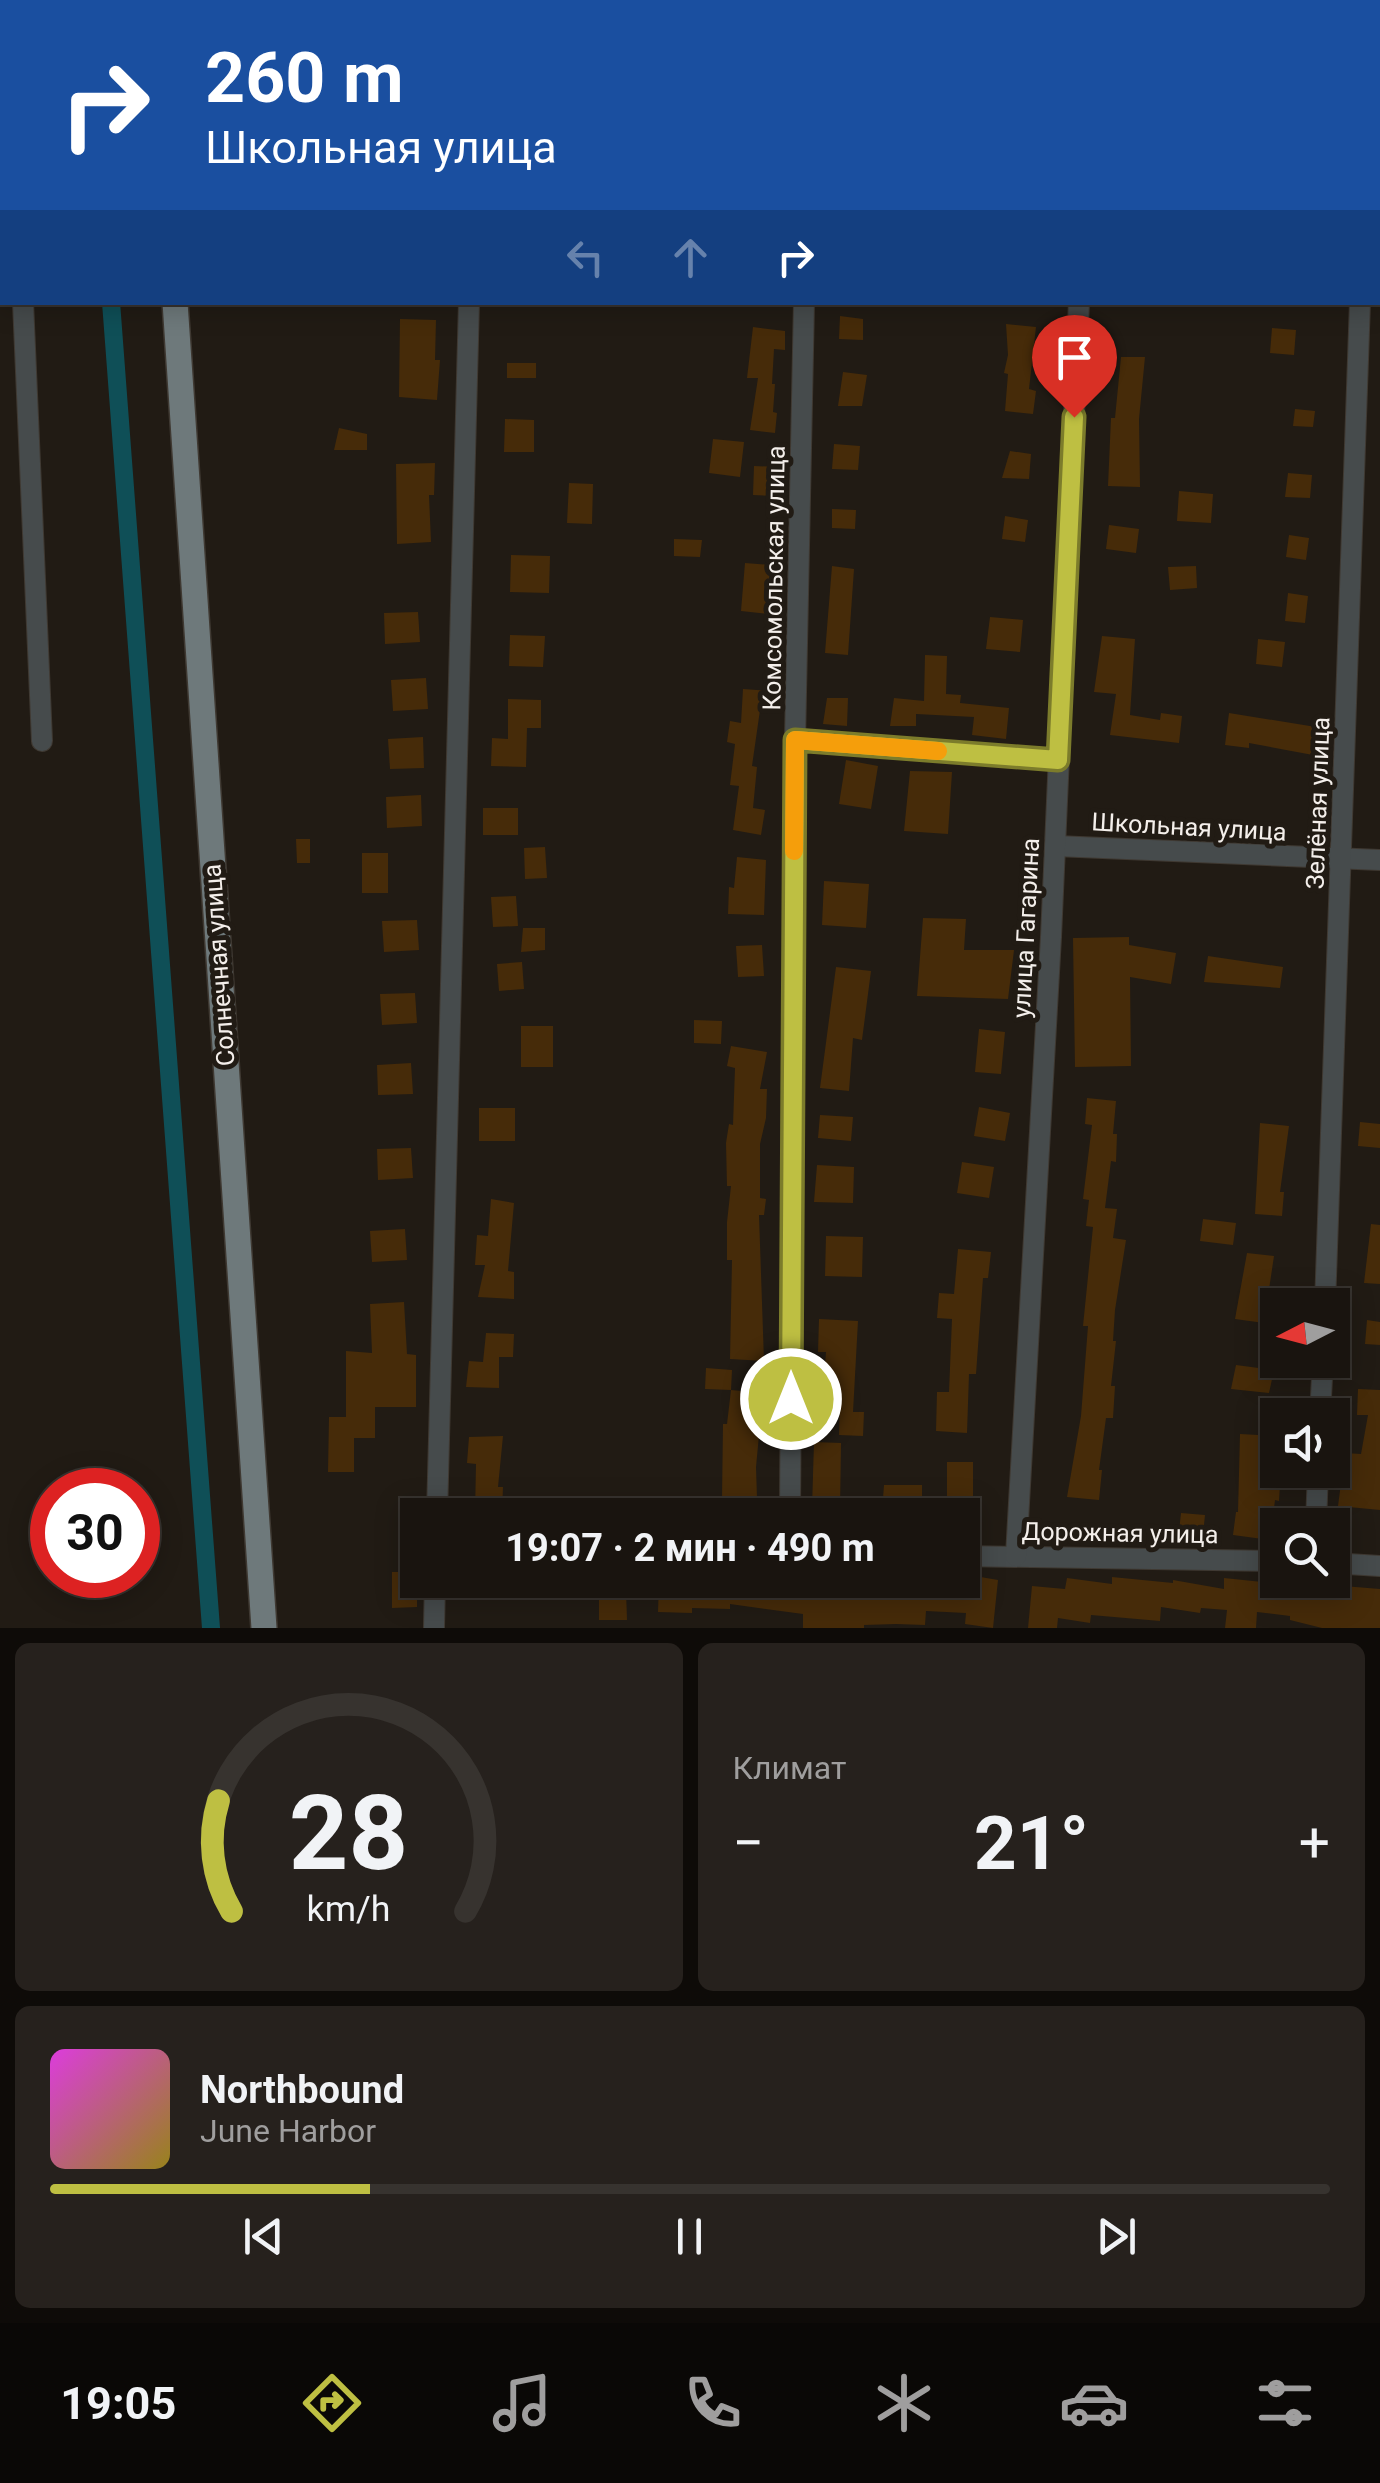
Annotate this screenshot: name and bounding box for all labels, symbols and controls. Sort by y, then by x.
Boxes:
text: 260 m [205,37,404,119]
icon: right [40,40,170,170]
text: Школьная улица [205,121,557,174]
icon: left [558,230,613,285]
icon: ahead [663,230,718,285]
icon: right [768,230,823,285]
pin [1032,315,1117,418]
icon: arrive [1047,330,1102,385]
street label: Комсомольская улица [757,445,791,711]
street label: Зелёная улица [1301,716,1335,890]
street label: Школьная улица [1091,807,1287,847]
street label: улица Гагарина [1007,837,1045,1019]
street label: Солнечная улица [197,863,241,1067]
north arrow [1260,1288,1350,1378]
map controls [1260,1288,1350,1598]
position arrow [739,1347,843,1451]
button: sound [1260,1398,1350,1488]
speed limit sign: 30 [30,1468,160,1598]
button: search [1260,1508,1350,1598]
street label: Дорожная улица [1021,1517,1219,1549]
text: 19:07 · 2 мин · 490 m [505,1526,875,1570]
text: Климат [733,1749,846,1787]
text: 28 [289,1773,408,1894]
text: 21° [974,1799,1089,1887]
text: − [733,1811,764,1875]
text: + [1299,1811,1330,1875]
text: km/h [307,1888,391,1930]
text: Northbound [200,2068,404,2112]
text: June Harbor [200,2112,376,2150]
icon: previous [236,2209,291,2264]
icon: pause [662,2209,717,2264]
icon: next [1089,2209,1144,2264]
icon: directions [297,2368,367,2438]
icon: music [487,2368,557,2438]
icon: phone [678,2368,748,2438]
icon: climate [869,2368,939,2438]
icon: car [1059,2368,1129,2438]
icon: filters [1250,2368,1320,2438]
text: 19:05 [60,2377,176,2430]

